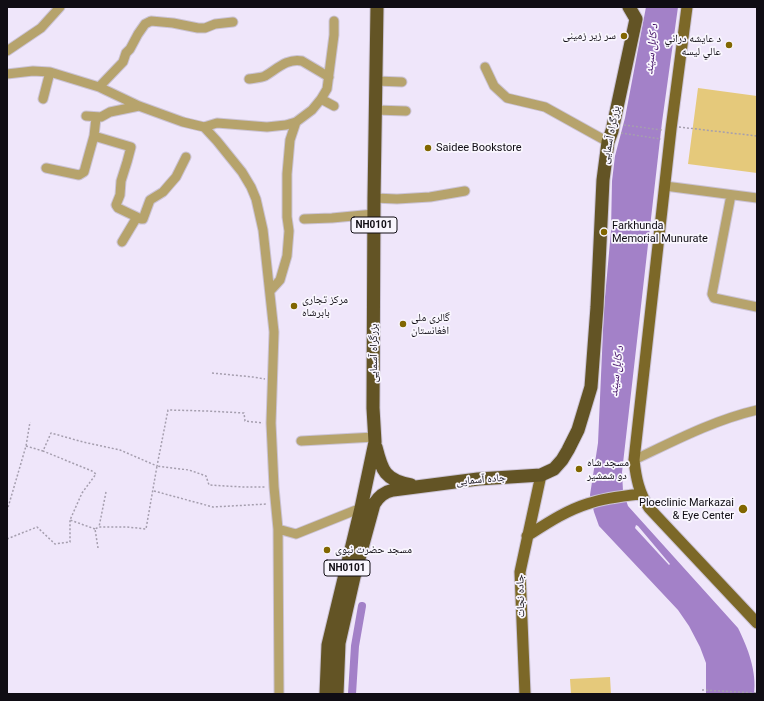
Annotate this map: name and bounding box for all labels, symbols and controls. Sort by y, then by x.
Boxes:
water label: د کابل سيند [642,23,662,75]
place label: سر زیر زمینی [562,29,616,43]
marker: سر زیر زمینی [619,31,629,41]
place label: د عایشه دراني عالي لیسه [665,32,721,58]
marker: د عایشه دراني عالي لیسه [724,40,734,50]
street label: بزرگراه آسمایی [599,105,623,165]
place label: Saidee Bookstore [436,141,522,155]
marker: Saidee Bookstore [423,143,433,153]
road number: NH0101 [351,217,397,233]
place label: Farkhunda Memorial Munurate [612,219,708,245]
marker: Farkhunda Memorial Munurate [599,227,609,237]
place label: مرکز تجاری بابرشاه [302,293,348,319]
marker: مرکز تجاری بابرشاه [289,301,299,311]
place label: گالری ملی افغانستان [411,311,450,337]
marker: گالری ملی افغانستان [398,319,408,329]
street label: بزرگراه آسمایی [367,323,381,383]
water label: د کابل سيند [607,345,627,397]
place label: مسجد شاه دو شمشیر [587,456,629,482]
marker: مسجد شاه دو شمشیر [574,464,584,474]
street label: جاده آسمایی [455,471,507,489]
place label: Ploeclinic Markazai & Eye Center [639,496,734,522]
marker: Ploeclinic Markazai & Eye Center [737,503,749,515]
place label: مسجد حضرت نبوی [335,543,412,557]
marker: مسجد حضرت نبوی [322,545,332,555]
road number: NH0101 [324,560,370,576]
street label: جاده نجات [514,574,528,618]

